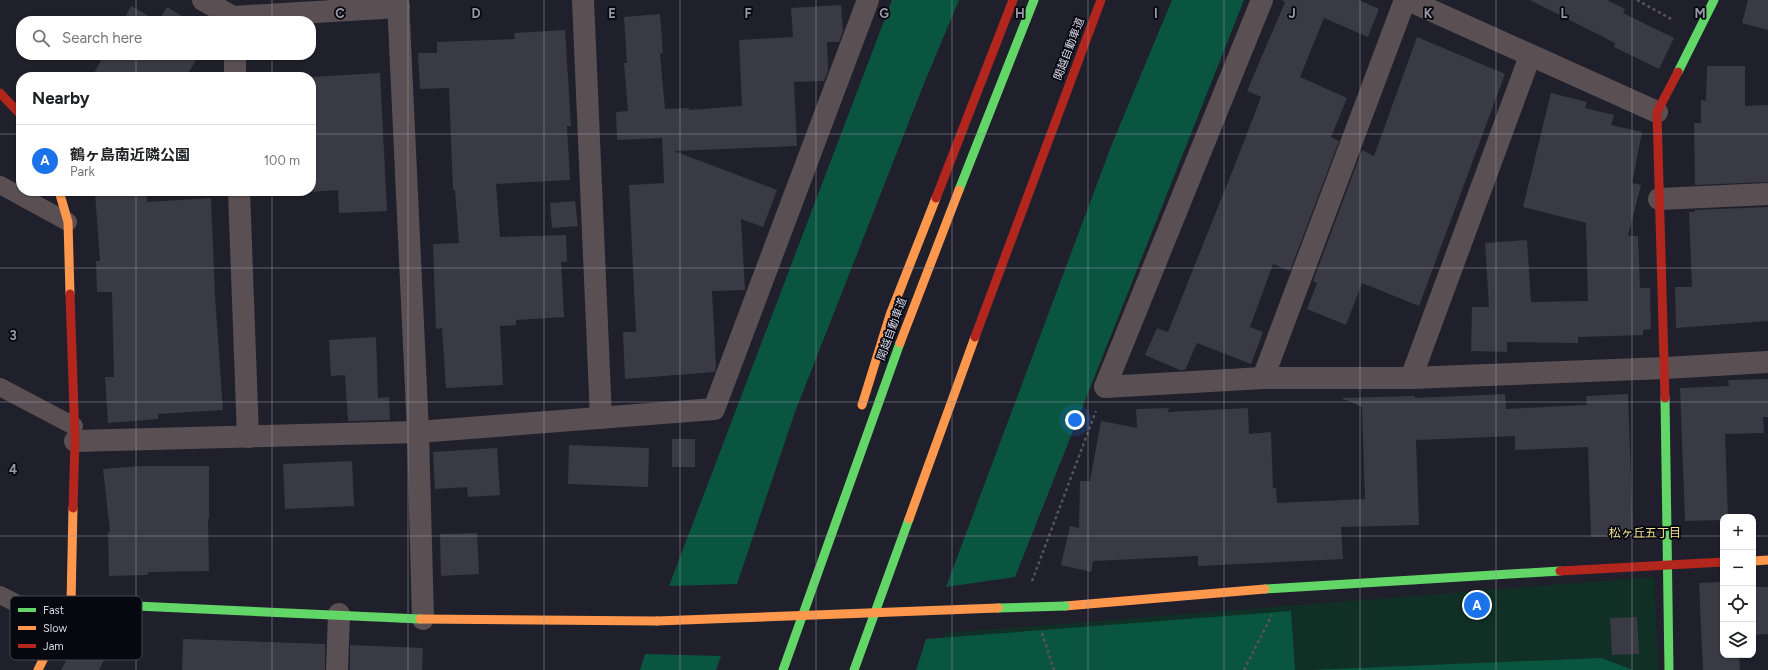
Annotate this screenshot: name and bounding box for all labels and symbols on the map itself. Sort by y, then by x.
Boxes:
text: C [335,6,345,21]
text: D [471,6,481,21]
text: E [608,6,616,21]
text: F [744,6,752,21]
text: G [879,6,889,21]
text: H [1015,6,1025,21]
text: I [1154,6,1158,21]
text: J [1288,6,1296,21]
text: K [1424,6,1433,21]
text: L [1561,6,1568,21]
text: M [1694,6,1706,21]
street label: 関越自動車道 [1051,16,1087,82]
street label: 関越自動車道 [875,296,909,362]
text: 3 [9,328,17,343]
your location [1065,410,1085,430]
text: 4 [9,462,17,477]
district label: 松ヶ丘五丁目 [1609,526,1681,540]
pin: A [1464,590,1490,620]
legend [10,596,142,660]
text: Fast [43,604,64,617]
text: Slow [43,622,67,635]
text: Jam [43,640,64,653]

